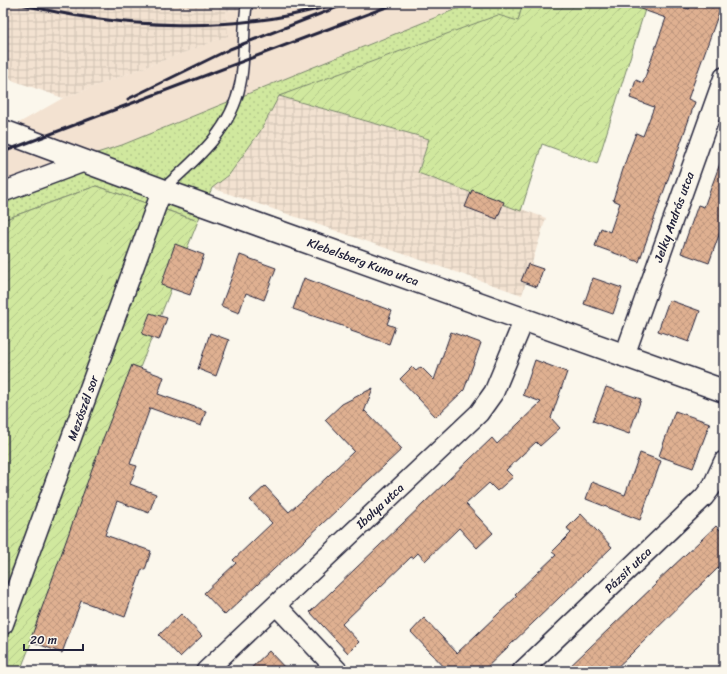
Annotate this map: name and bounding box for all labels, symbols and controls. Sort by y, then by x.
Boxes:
street label: Jelky András utca [647,168,701,266]
street label: Klebelsberg Kuno utca [304,232,422,292]
street label: Mezőszél sor [61,371,105,444]
street label: Ibolya utca [350,478,409,535]
street label: Pázsit utca [599,541,657,599]
scale bar [24,626,83,652]
text: 20 m [30,629,57,651]

